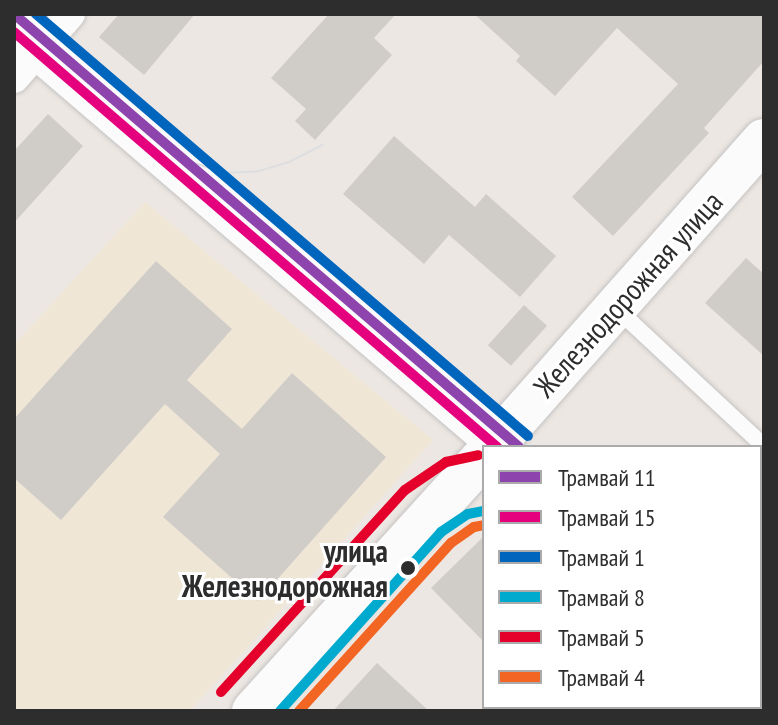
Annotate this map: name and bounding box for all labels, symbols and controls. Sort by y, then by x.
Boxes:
street label: Железнодорожная улица [526,184,730,404]
legend [482,445,762,709]
text: Трамвай 11 [558,462,656,493]
text: Трамвай 15 [558,502,656,533]
place label: улица Железнодорожная [182,533,388,604]
text: Трамвай 1 [558,542,645,573]
marker: улица Железнодорожная [395,555,421,581]
text: Трамвай 8 [558,582,645,613]
text: Трамвай 5 [558,622,645,653]
text: Трамвай 4 [558,662,645,693]

